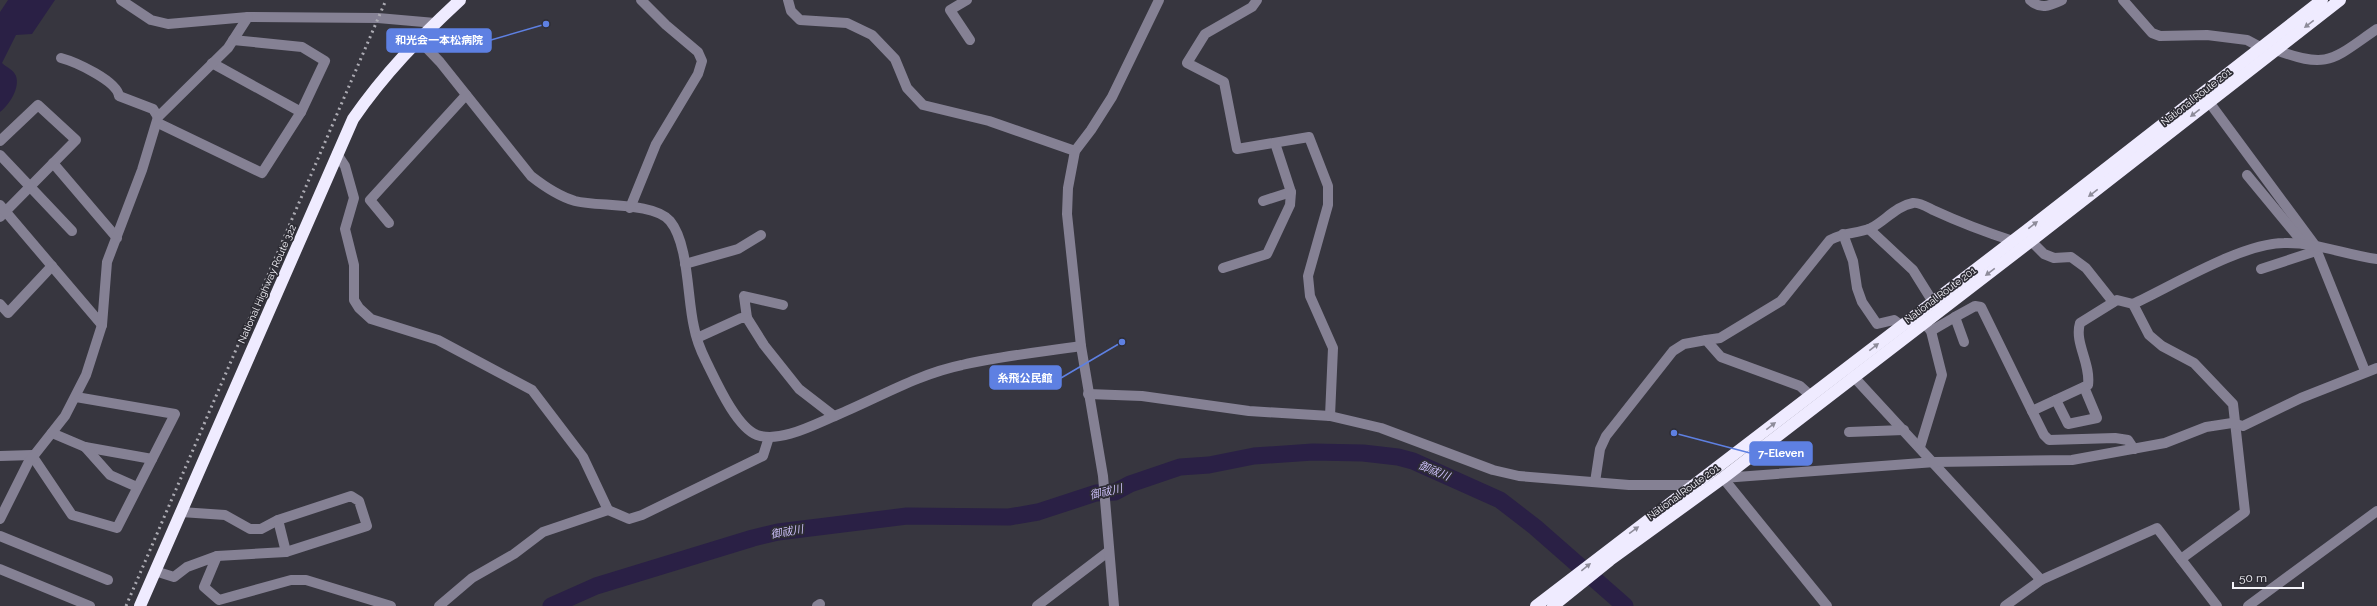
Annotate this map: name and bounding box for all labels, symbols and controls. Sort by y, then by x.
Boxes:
one-way arrow [2303,20,2314,28]
callout: 和光会一本松病院 [387,29,491,52]
text: 和光会一本松病院 [395,34,483,47]
street label: National Route 201 [2159,66,2234,128]
one-way arrow [2190,108,2201,117]
one-way arrow [2087,188,2098,197]
one-way arrow [2027,221,2038,230]
street label: National Highway Route 322 [236,223,298,345]
street label: National Route 201 [1902,264,1978,325]
one-way arrow [1984,268,1995,276]
one-way arrow [1869,343,1880,351]
callout: 糸飛公民館 [990,366,1061,389]
text: 糸飛公民館 [998,372,1053,385]
one-way arrow [1766,422,1777,431]
callout: 7-Eleven [1750,442,1812,465]
text: 7-Eleven [1758,447,1804,460]
water label: 御祓川 [1416,459,1453,484]
street label: National Route 201 [1645,462,1722,522]
water label: 御祓川 [1088,482,1125,502]
water label: 御祓川 [770,523,805,541]
one-way arrow [1629,526,1639,534]
one-way arrow [1580,563,1591,571]
scale bar [2233,564,2303,590]
text: 50 m [2239,571,2267,585]

